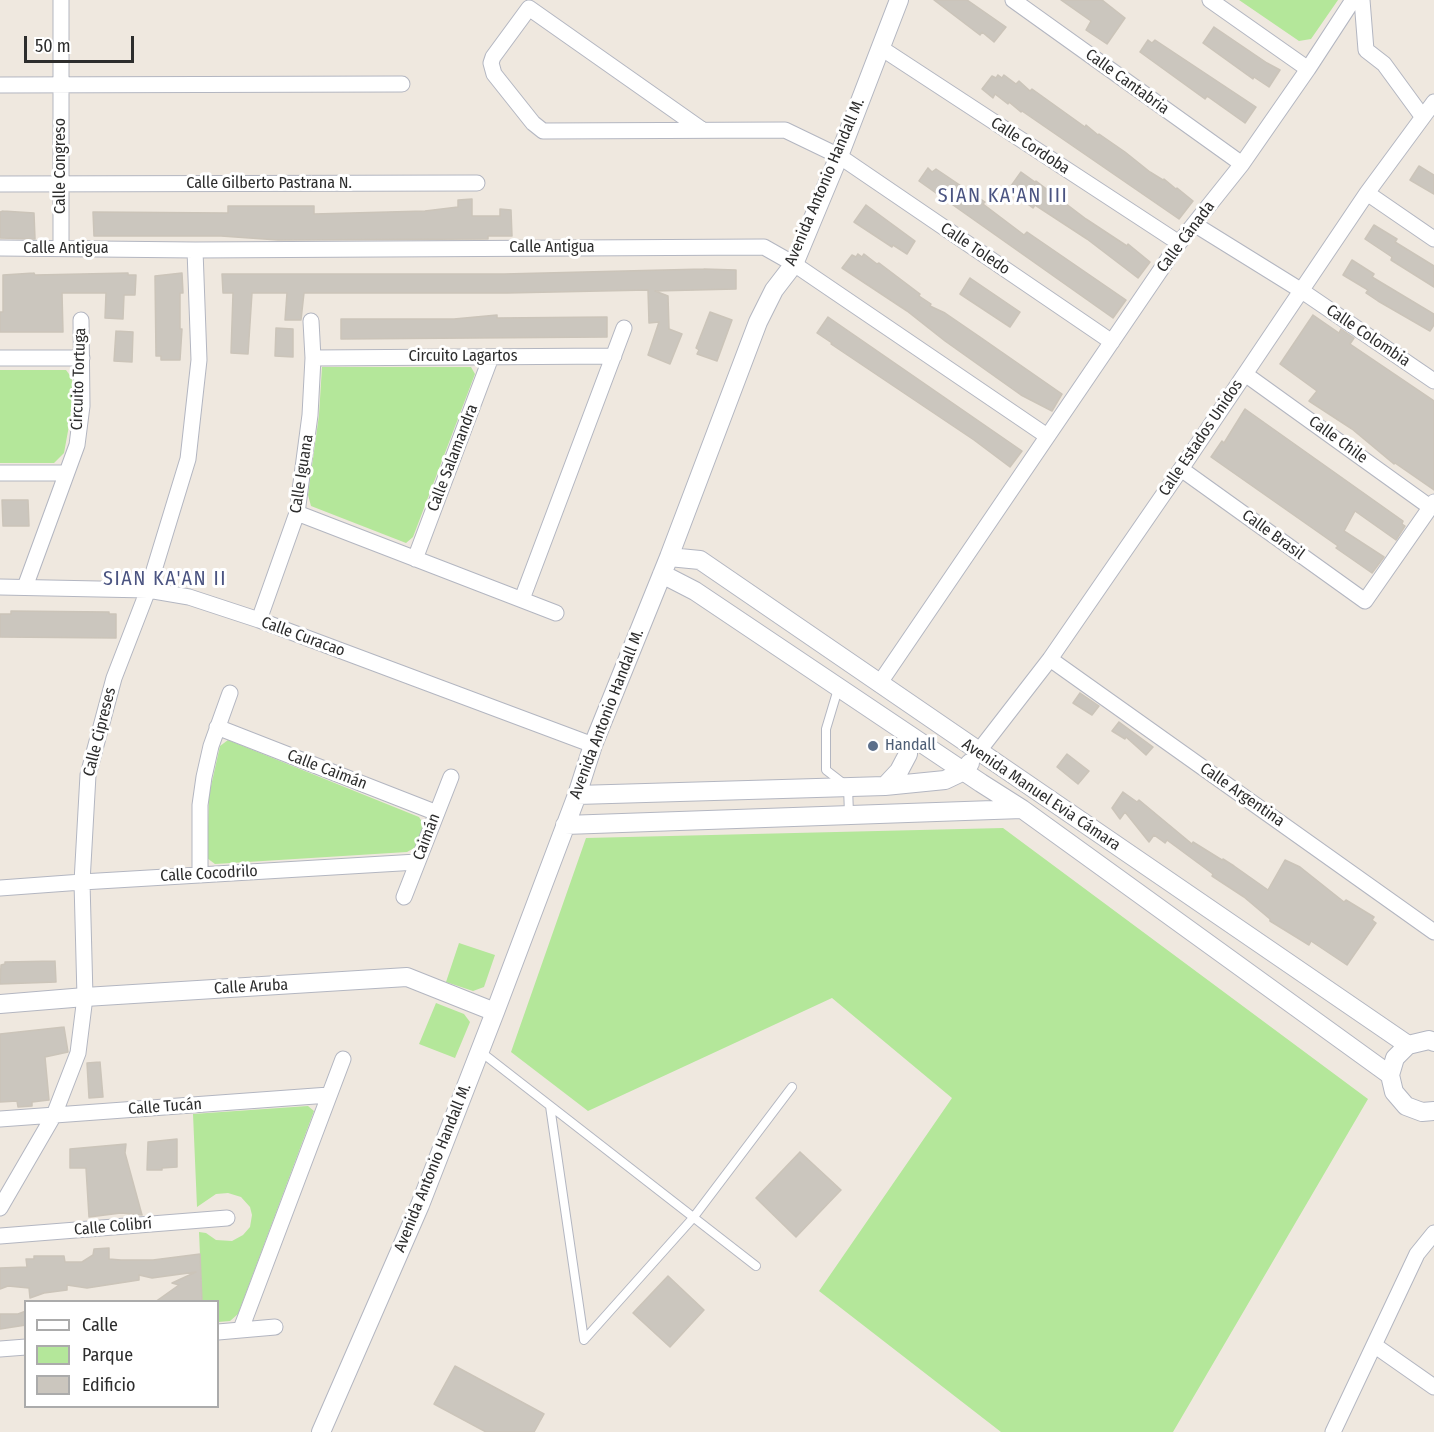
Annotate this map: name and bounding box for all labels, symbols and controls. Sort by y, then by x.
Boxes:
scale bar [27,24,136,62]
text: 50 m [35,35,71,57]
street label: Calle Cantabria [1081,45,1173,119]
street label: Avenida Antonio Handall M. [781,95,869,269]
street label: Calle Cordoba [987,113,1073,179]
street label: Calle Congreso [51,118,71,214]
street label: Calle Gilberto Pastrana N. [186,174,352,194]
district label: SIAN KA'AN III [938,184,1068,208]
street label: Calle Cánada [1153,198,1219,276]
street label: Calle Toledo [937,219,1013,279]
street label: Calle Antigua [509,238,595,258]
street label: Calle Antigua [23,239,109,259]
street label: Calle Colombia [1322,301,1414,371]
street label: Circuito Tortuga [68,327,90,431]
street label: Circuito Lagartos [408,347,518,367]
street label: Calle Estados Unidos [1155,376,1247,500]
street label: Calle Salamandra [424,402,482,514]
street label: Calle Chile [1305,412,1371,468]
street label: Calle Iguana [286,433,318,515]
street label: Calle Brasil [1238,506,1308,564]
district label: SIAN KA'AN II [103,567,227,591]
street label: Calle Curacao [258,613,348,661]
street label: Avenida Antonio Handall M. [566,626,648,802]
street label: Calle Cipreses [80,686,120,778]
street label: Avenida Manuel Evia Cámara [958,735,1124,855]
place label: Handall [885,736,936,756]
marker: Handall [866,739,880,753]
street label: Calle Caimán [284,746,370,794]
street label: Calle Argentina [1196,759,1288,831]
street label: Caimán [409,811,445,863]
street label: Calle Cocodrilo [160,862,258,886]
street label: Calle Aruba [213,975,289,999]
street label: Avenida Antonio Handall M. [390,1081,476,1255]
street label: Calle Tucán [128,1095,202,1119]
street label: Calle Colibrí [73,1214,153,1240]
legend [24,1300,219,1408]
text: Calle [82,1314,118,1336]
text: Parque [82,1344,133,1366]
text: Edificio [82,1374,135,1396]

